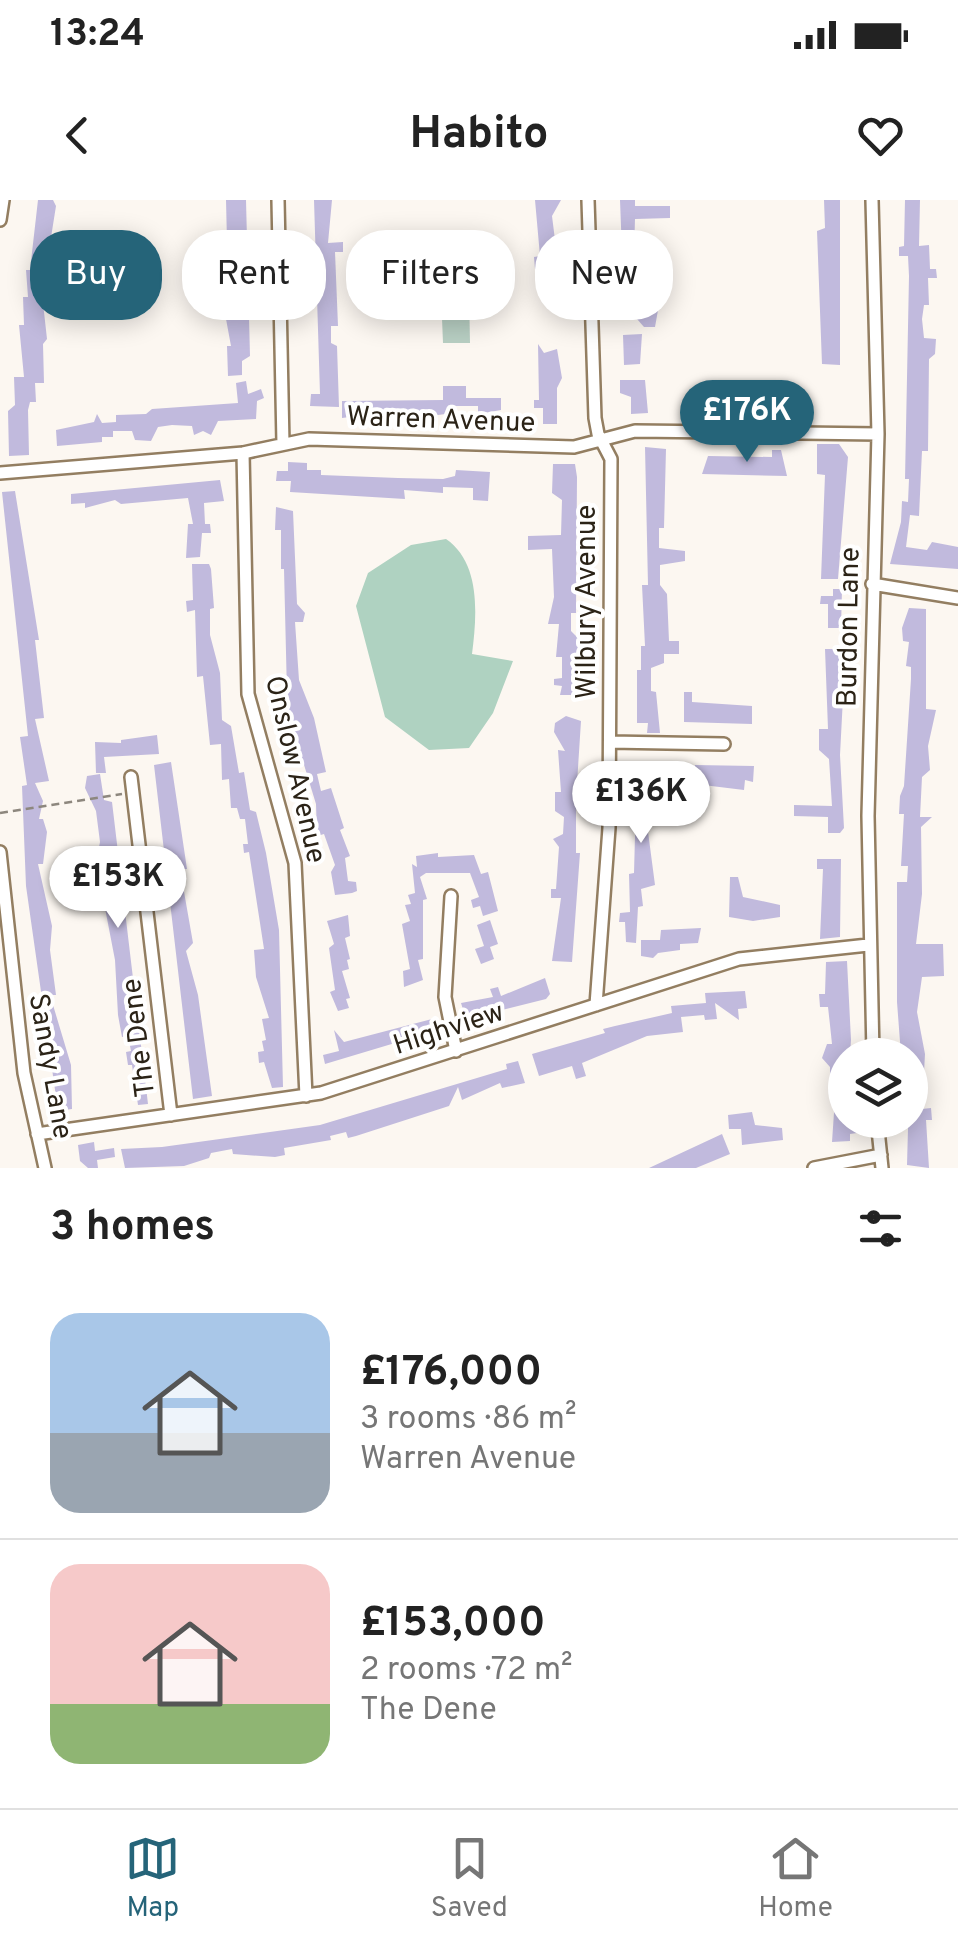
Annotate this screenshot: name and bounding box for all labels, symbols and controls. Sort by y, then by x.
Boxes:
text: 13:24 [50,11,145,60]
text: Habito [409,107,549,164]
icon: back [50,108,105,163]
icon: heart [853,108,908,163]
chip: Buy [30,230,162,320]
chip: Rent [182,230,326,320]
chip: Filters [346,230,515,320]
chip: New [535,230,673,320]
pin: £176K [677,380,817,465]
text: £176K [702,392,792,432]
street label: Warren Avenue [346,400,536,442]
street label: Wilbury Avenue [570,505,606,699]
street label: Burdon Lane [831,547,869,707]
street label: Onslow Avenue [255,672,333,867]
pin: £136K [571,761,711,846]
text: £136K [594,773,688,813]
pin: £153K [48,846,188,931]
text: £153K [71,858,165,898]
street label: The Dene [115,976,165,1099]
street label: Sandy Lane [19,991,80,1142]
street label: Highview [389,995,509,1065]
map controls [828,1038,928,1138]
button: layers [828,1038,928,1138]
icon: filters [853,1201,908,1256]
text: 3 homes [50,1202,215,1255]
text: £176,000 [360,1347,542,1400]
icon: home [130,1353,250,1473]
text: 3 rooms · 86 m² [360,1400,577,1440]
text: Warren Avenue [360,1440,576,1480]
text: £153,000 [360,1598,546,1651]
icon: home [130,1604,250,1724]
text: 2 rooms · 72 m² [360,1651,573,1691]
text: The Dene [360,1691,497,1731]
tab: Map [125,1831,180,1927]
tab: Saved [431,1831,508,1927]
tab: Home [758,1831,833,1927]

